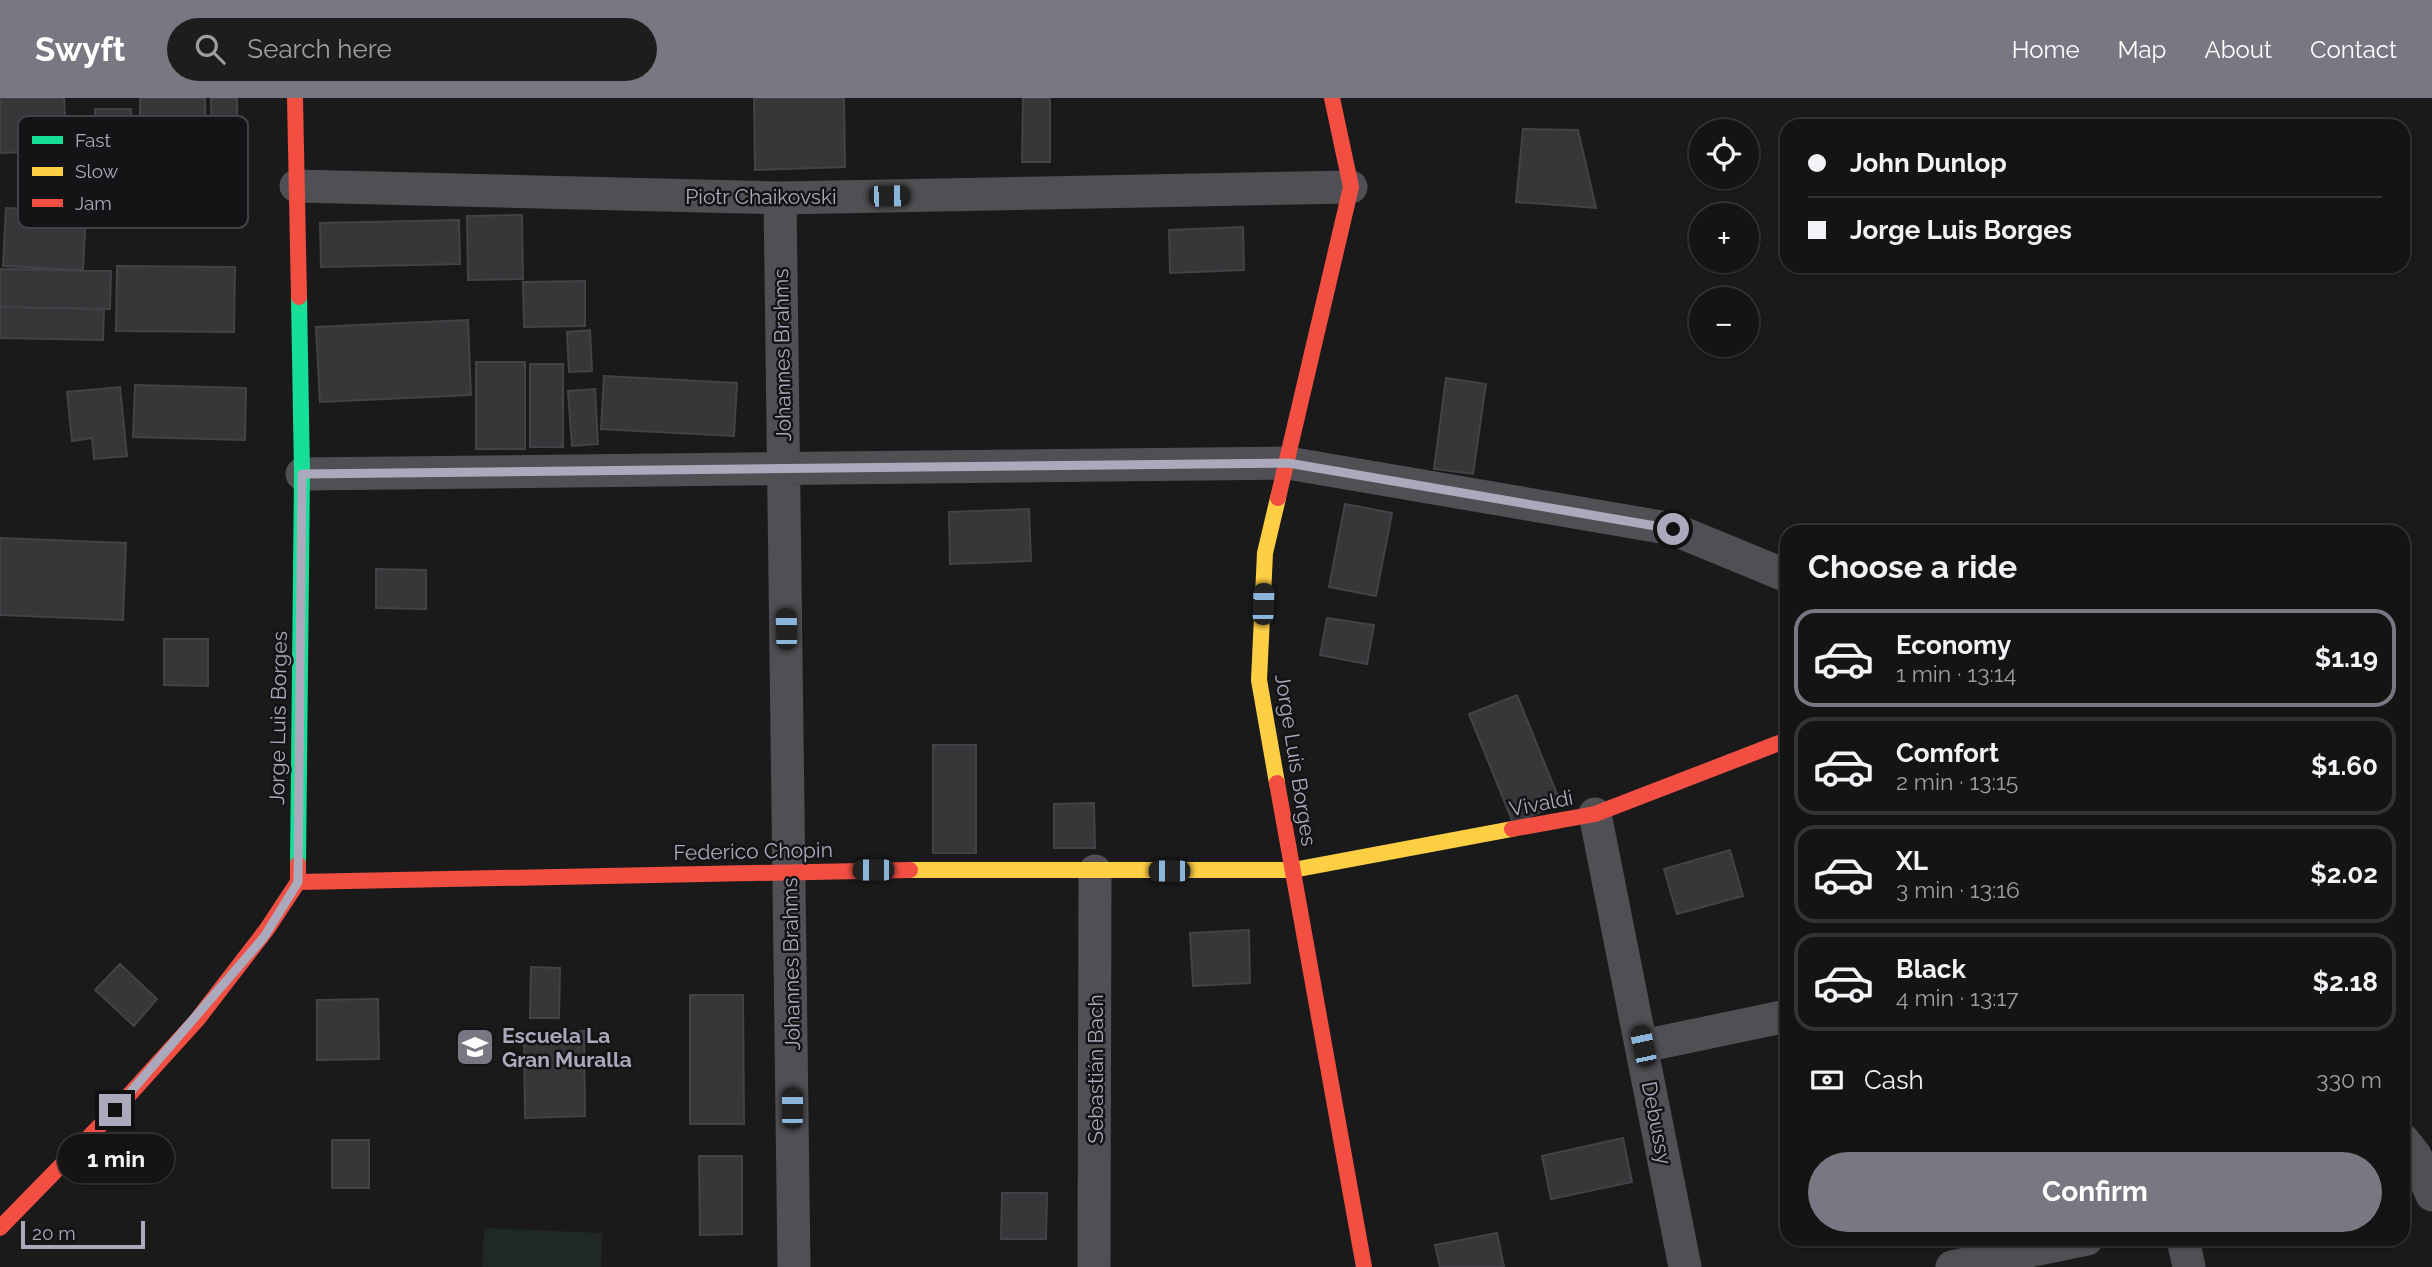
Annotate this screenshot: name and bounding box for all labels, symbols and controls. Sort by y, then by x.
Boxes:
search box [167,18,657,81]
text: Swyft [35,30,125,69]
icon: search [191,30,229,68]
text: Search here [247,34,392,64]
text: Home [2012,35,2080,64]
text: Map [2118,35,2166,64]
text: About [2204,35,2272,64]
text: Contact [2310,35,2397,64]
legend [18,116,248,228]
map controls [1689,119,1759,357]
button: locate [1689,119,1759,189]
text: Fast [75,129,111,151]
text: John Dunlop [1850,148,2007,178]
text: Slow [75,160,119,182]
street label: Piotr Chaikovski [685,184,837,209]
car [868,185,911,207]
text: Jam [75,192,112,214]
button: + [1689,203,1759,273]
text: Jorge Luis Borges [1850,215,2072,245]
street label: Johannes Brahms [768,268,796,442]
button: − [1689,287,1759,357]
route start [1657,513,1689,545]
text: Choose a ride [1808,548,2017,585]
car [1252,583,1275,625]
car [776,608,797,650]
icon: car [1812,627,1875,690]
text: Economy [1896,630,2011,660]
street label: Jorge Luis Borges [264,631,292,805]
text: $1.19 [2315,643,2378,673]
text: 1 min · 13:14 [1896,660,2016,687]
street label: Jorge Luis Borges [1270,672,1322,848]
icon: car [1812,735,1875,798]
text: Comfort [1896,738,1999,768]
text: $1.60 [2311,751,2378,781]
text: 2 min · 13:15 [1896,768,2018,795]
street label: Vivaldi [1507,785,1575,821]
street label: Federico Chopin [673,837,833,865]
icon: car [1812,843,1875,906]
text: XL [1896,846,1928,876]
text: $2.02 [2310,859,2378,889]
car [853,860,895,881]
car [1149,861,1191,882]
text: 3 min · 13:16 [1896,876,2020,903]
street label: Johannes Brahms [777,877,805,1051]
icon: car [1812,951,1875,1014]
text: Black [1896,954,1966,984]
text: $2.18 [2312,967,2378,997]
text: 4 min · 13:17 [1896,984,2019,1011]
street label: Sebastián Bach [1083,994,1108,1144]
place label: Escuela La Gran Muralla [502,1023,632,1072]
car [1629,1023,1658,1069]
school or university icon: Escuela La Gran Muralla [454,1026,496,1068]
icon: cash [1808,1061,1846,1099]
text: Cash [1864,1065,1924,1095]
text: 330 m [2316,1066,2382,1093]
street label: Debussy [1637,1079,1677,1167]
car [782,1087,803,1129]
route end [99,1094,131,1126]
callout: 1 min [57,1134,173,1184]
text: 1 min [87,1145,145,1172]
button: Confirm [1808,1152,2382,1232]
scale bar [21,1218,145,1250]
text: 20 m [32,1222,76,1244]

